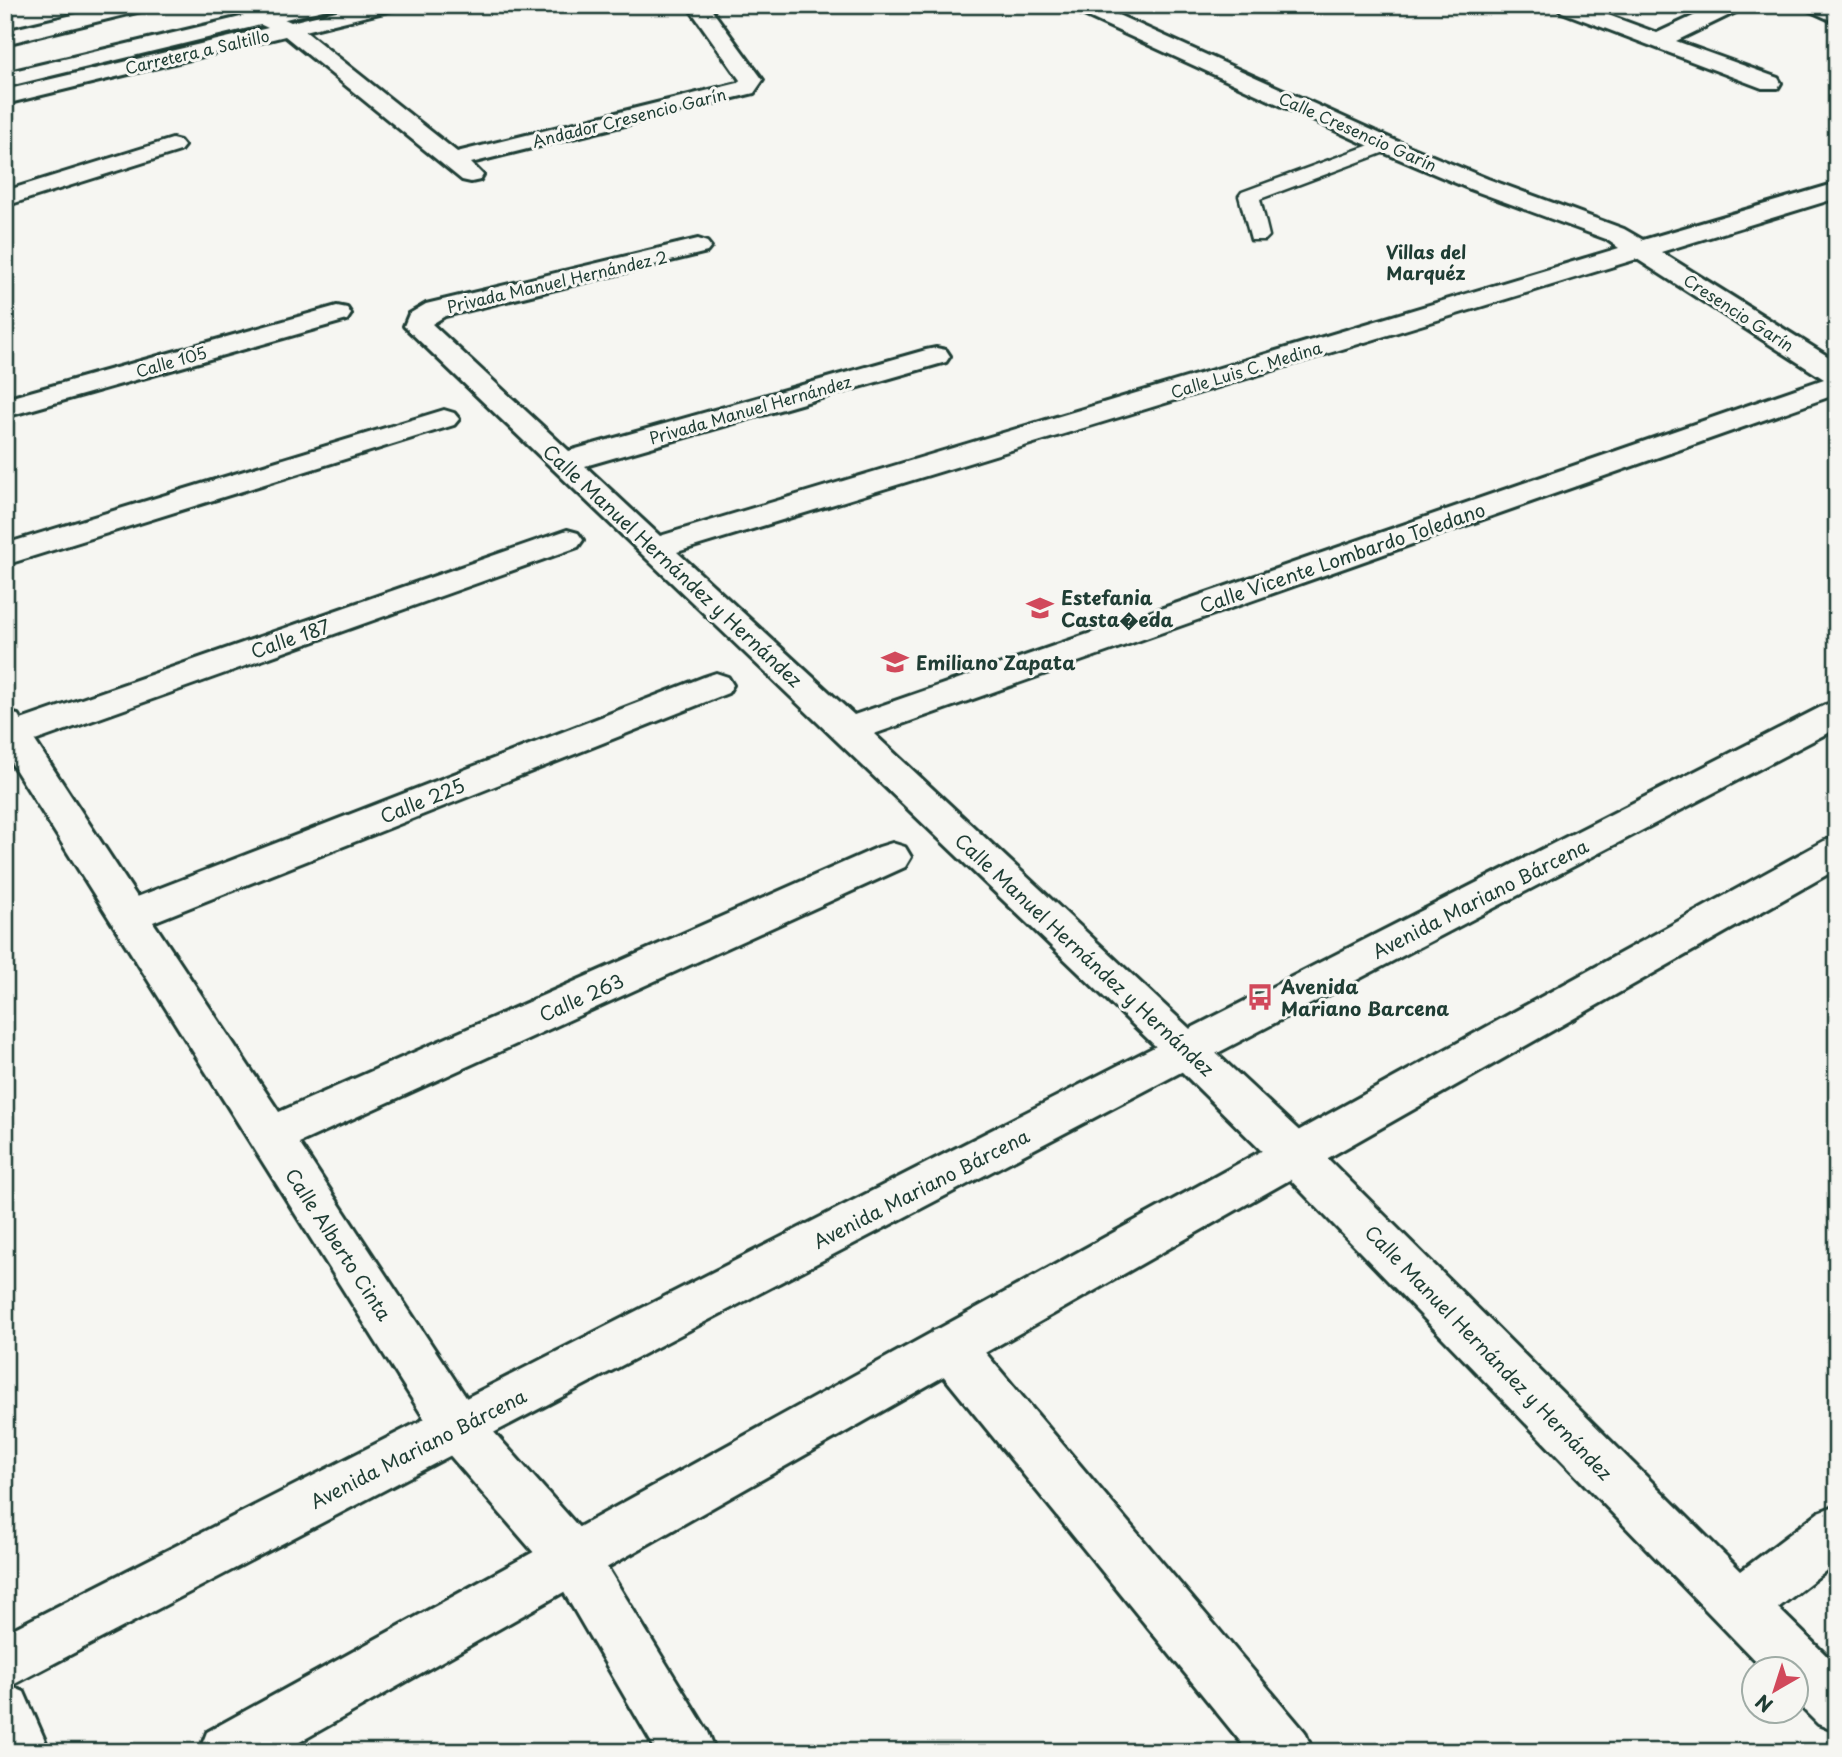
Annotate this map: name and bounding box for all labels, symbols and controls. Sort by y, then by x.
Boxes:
street label: Carretera a Saltillo [122,23,272,79]
street label: Andador Cresencio Garín [529,81,729,153]
street label: Calle Cresencio Garín [1275,85,1441,177]
district label: Villas del Marquéz [1386,238,1466,286]
street label: Privada Manuel Hernández 2 [445,244,669,318]
street label: Cresencio Garín [1679,267,1799,357]
street label: Calle Luis C. Medina [1167,335,1325,403]
street label: Calle 105 [133,339,209,383]
street label: Privada Manuel Hernández [646,369,854,449]
street label: Calle Manuel Hernández y Hernández [537,437,809,693]
street label: Calle Vicente Lombardo Toledano [1195,495,1489,619]
place label: Estefania Casta�eda [1061,583,1174,633]
school or university icon: Estefania Casta�eda [1025,593,1055,623]
street label: Calle 187 [247,611,334,665]
school or university icon: Emiliano Zapata [880,647,910,677]
place label: Emiliano Zapata [916,648,1075,676]
street label: Calle 225 [375,770,469,830]
street label: Calle Manuel Hernández y Hernández [949,826,1221,1082]
street label: Avenida Mariano Bárcena [1367,831,1593,965]
street label: Calle 263 [534,966,628,1028]
place label: Avenida Mariano Barcena [1280,972,1449,1022]
bus stop icon: Avenida Mariano Barcena [1245,982,1275,1012]
street label: Avenida Mariano Bárcena [808,1121,1034,1255]
street label: Calle Alberto Cinta [279,1162,399,1326]
street label: Calle Manuel Hernández y Hernández [1359,1218,1619,1486]
street label: Avenida Mariano Bárcena [305,1381,531,1515]
north arrow [1741,1656,1811,1726]
text: N [1749,1688,1778,1720]

